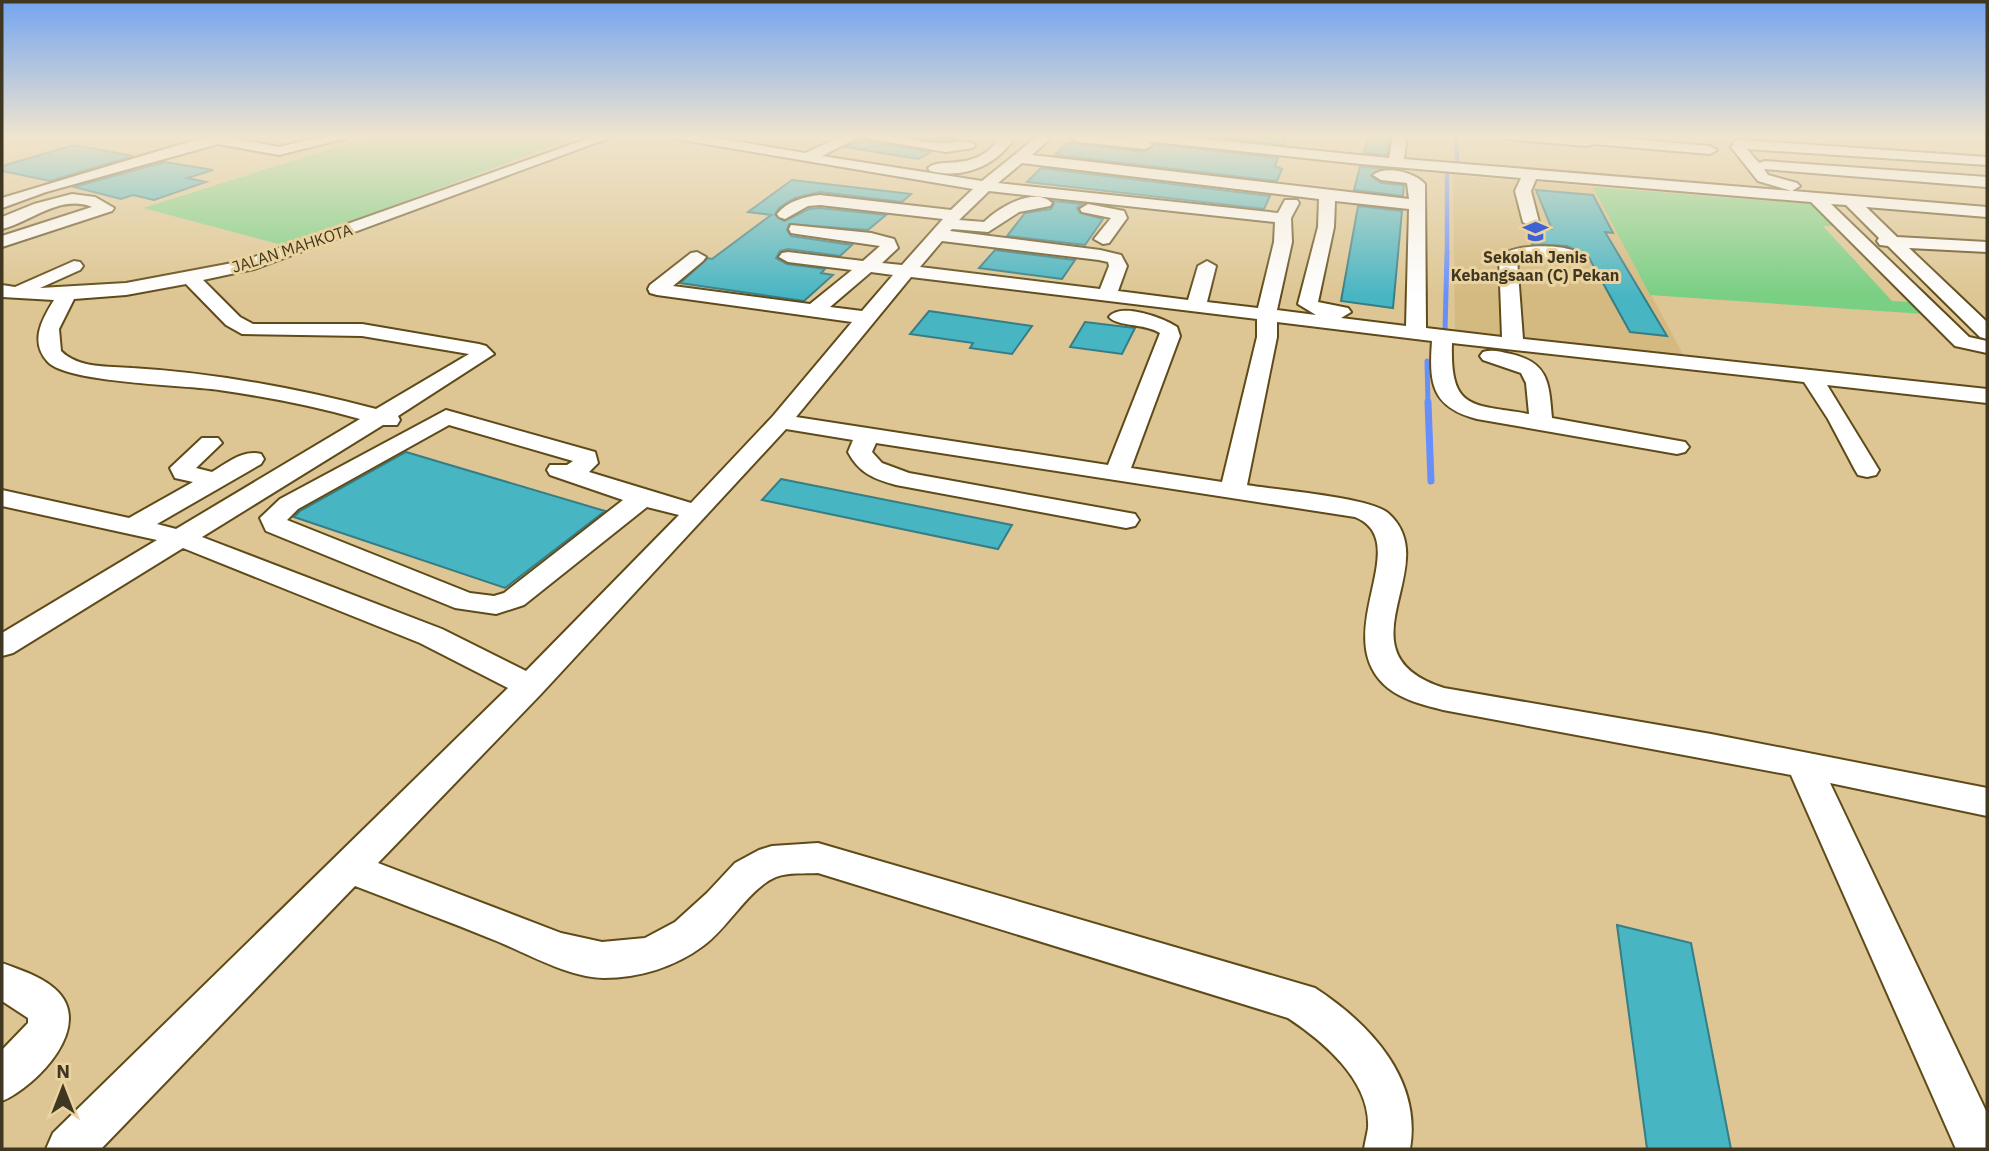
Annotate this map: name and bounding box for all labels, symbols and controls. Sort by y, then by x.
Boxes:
school or university icon: Sekolah Jenis Kebangsaan (C) Pekan [1521,217,1549,245]
street label: JALAN MAHKOTA [229,219,355,277]
place label: Sekolah Jenis Kebangsaan (C) Pekan [1451,247,1619,285]
north arrow [28,1053,98,1123]
text: N [56,1059,70,1083]

